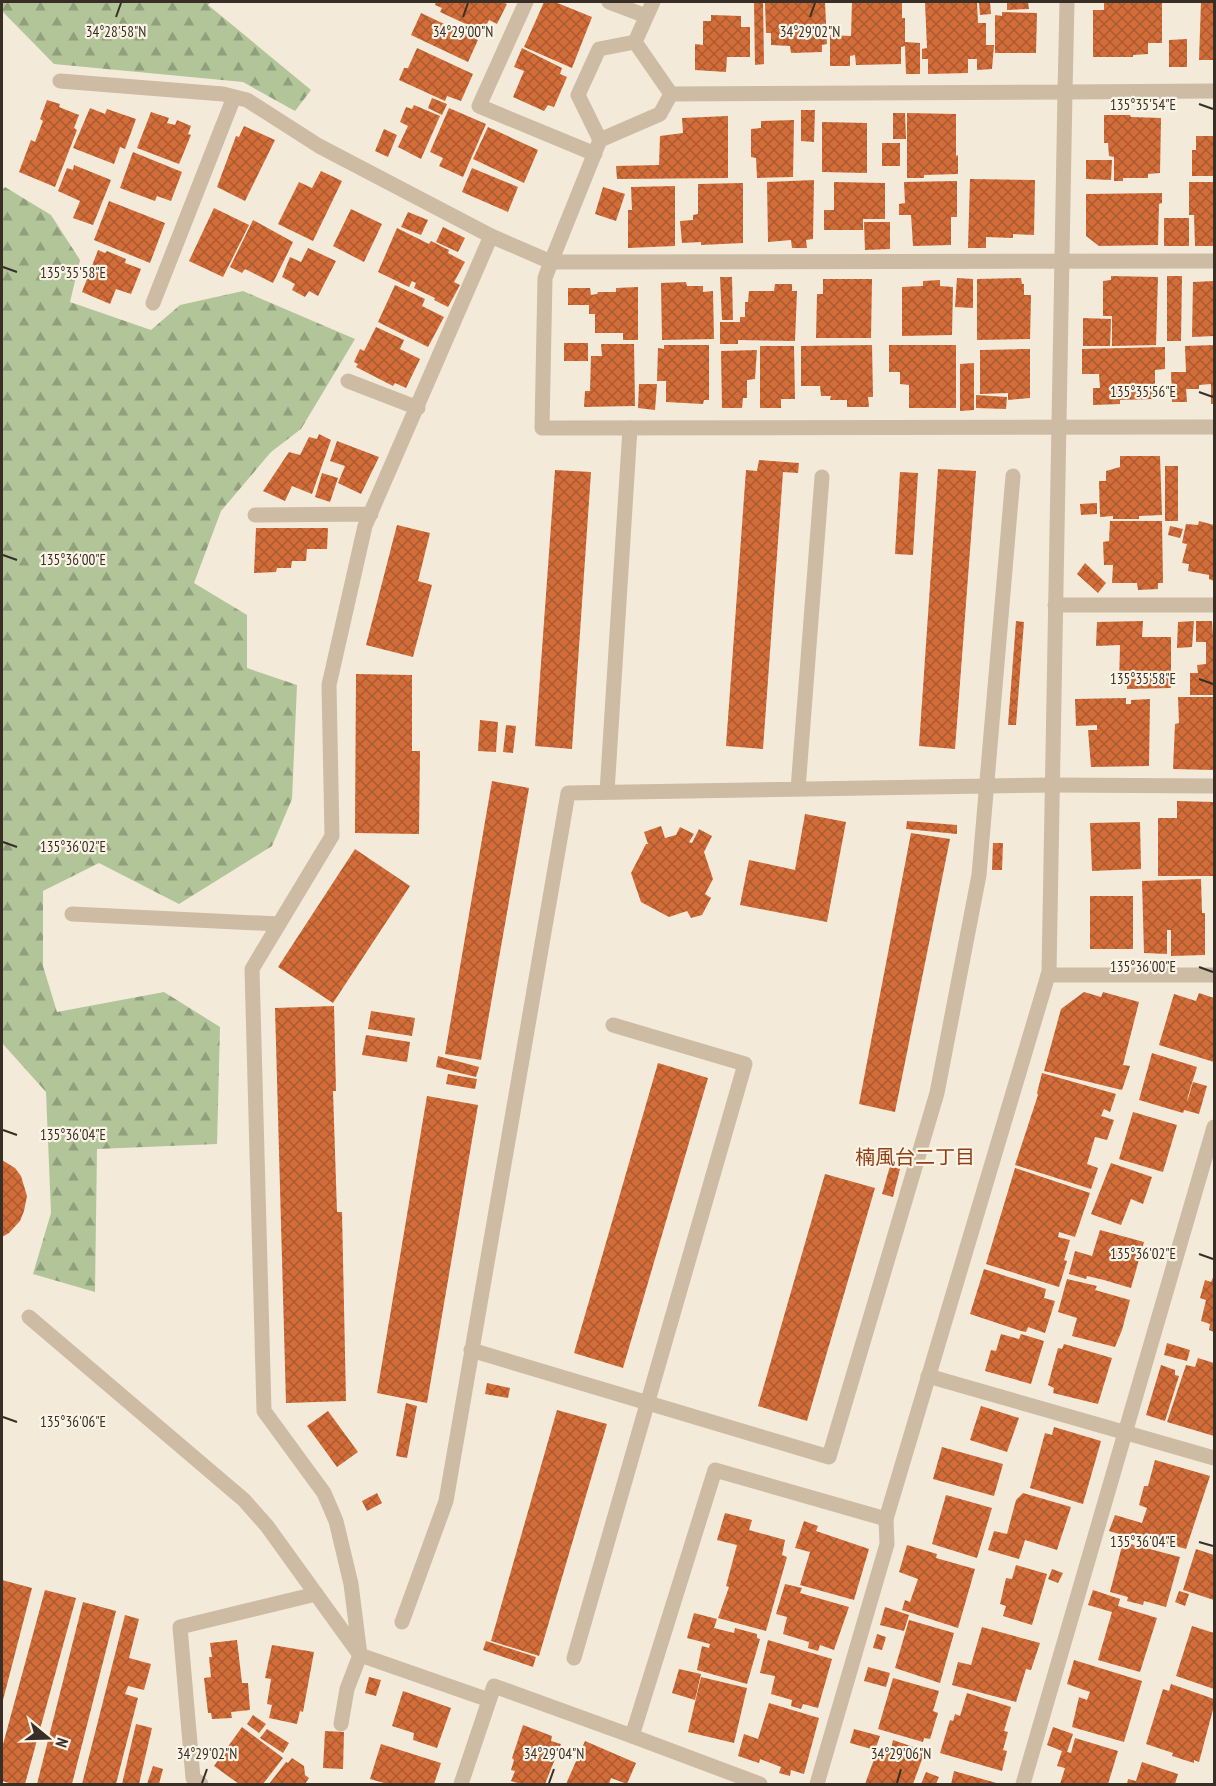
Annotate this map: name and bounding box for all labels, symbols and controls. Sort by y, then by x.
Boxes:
text: 34°28'58"N [86,22,146,41]
text: 34°29'00"N [433,22,493,41]
text: 34°29'02"N [780,22,840,41]
text: 135°35'54"E [1110,95,1176,114]
text: 135°35'58"E [40,263,106,282]
text: 135°35'56"E [1110,382,1176,401]
text: 135°36'00"E [40,550,106,569]
text: 135°35'58"E [1110,669,1176,688]
text: 135°36'02"E [40,837,106,856]
text: 135°36'00"E [1110,957,1176,976]
text: 135°36'04"E [40,1125,106,1144]
district label: 楠風台二丁目 [855,1144,975,1170]
text: 135°36'02"E [1110,1244,1176,1263]
text: 135°36'06"E [40,1412,106,1431]
text: 135°36'04"E [1110,1532,1176,1551]
north arrow [18,1708,78,1768]
text: N [51,1736,73,1750]
text: 34°29'02"N [177,1744,237,1763]
text: 34°29'04"N [524,1744,584,1763]
text: 34°29'06"N [871,1744,931,1763]

